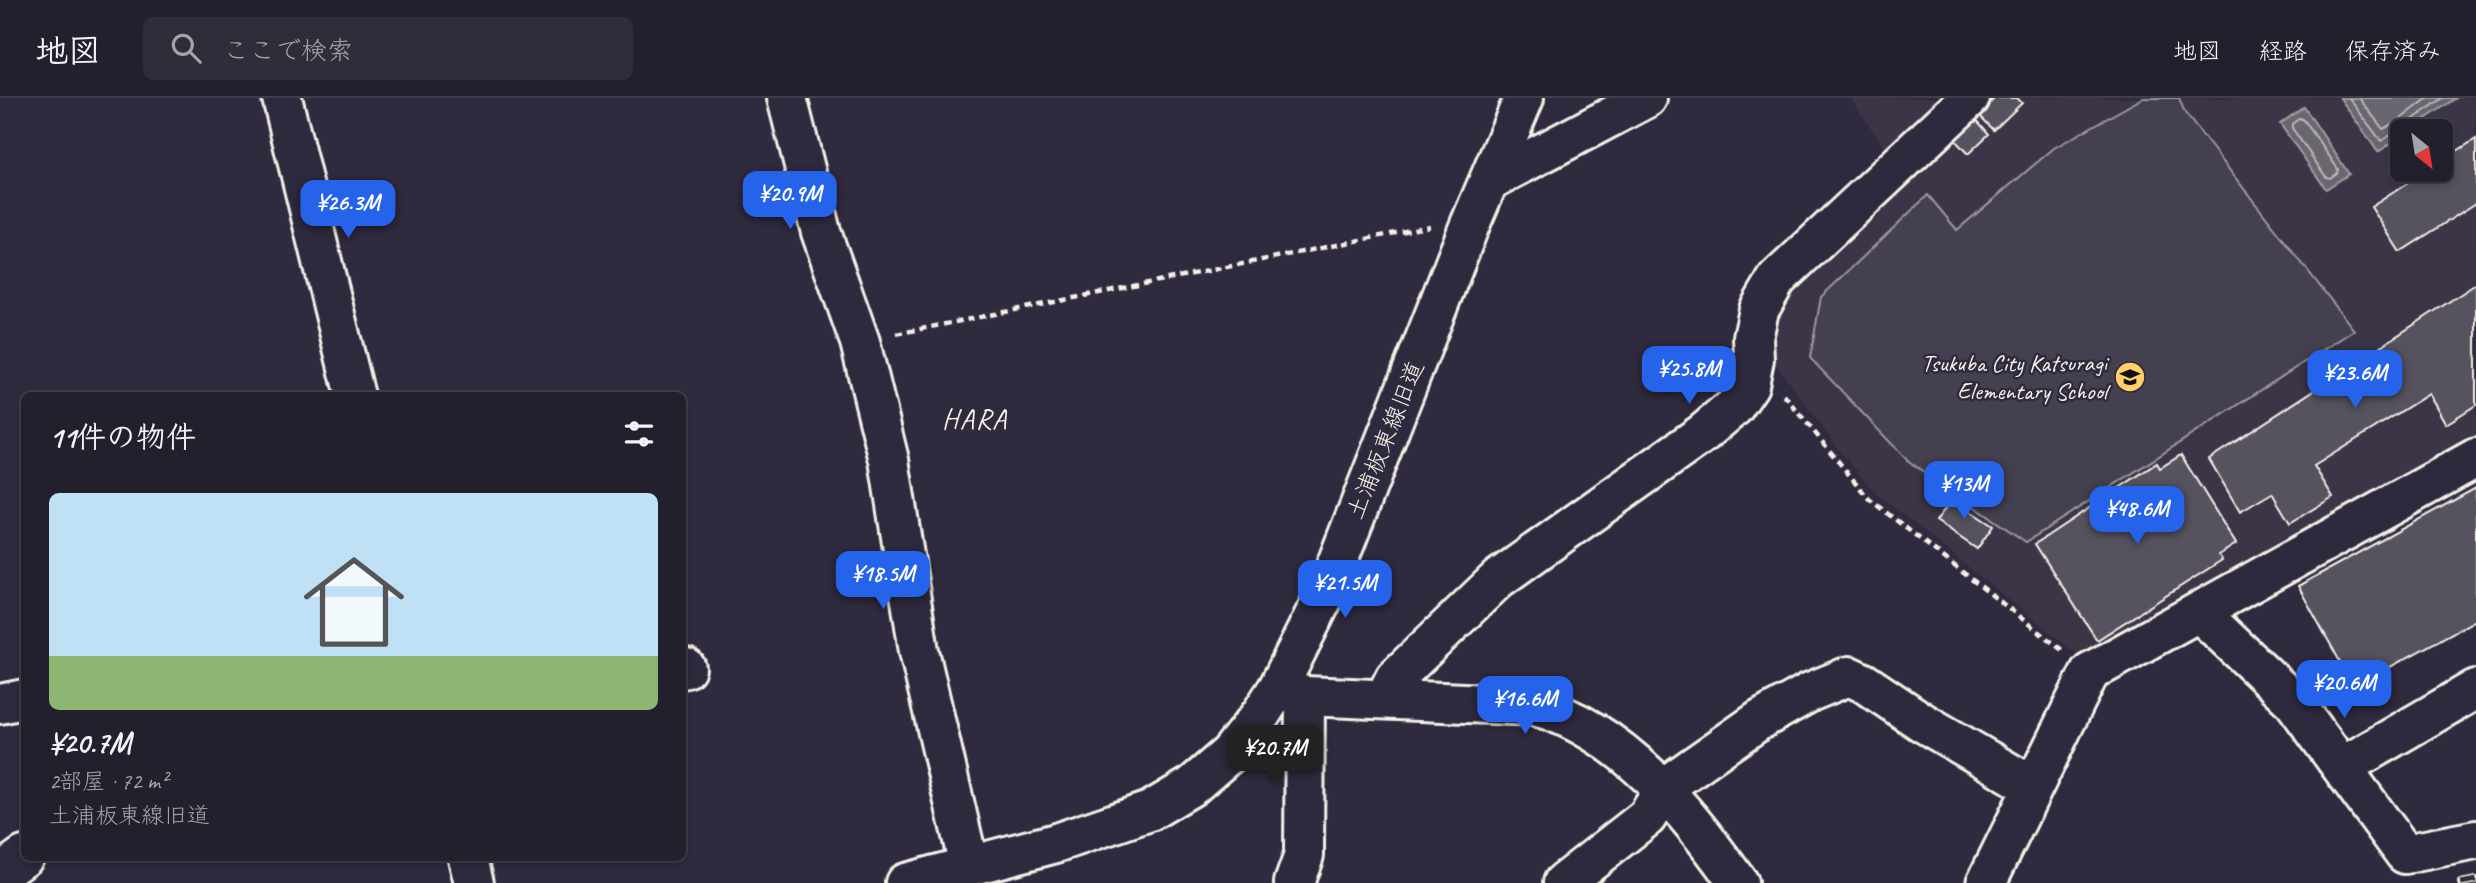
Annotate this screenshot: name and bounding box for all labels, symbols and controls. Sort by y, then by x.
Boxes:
search box [143,17,633,80]
icon: search [167,29,205,67]
text: 地図 [35,30,101,72]
text: ここで検索 [223,34,353,67]
text: 地図 [2173,36,2221,66]
text: 経路 [2259,36,2307,66]
text: 保存済み [2345,36,2441,66]
north arrow [2390,119,2454,182]
map controls [2390,119,2453,182]
pin: ¥20.9M [733,172,847,231]
text: ¥20.9M [759,179,821,208]
pin: ¥26.3M [291,180,405,240]
text: ¥26.3M [316,188,380,217]
pin: ¥25.8M [1632,346,1746,406]
place label: Tsukuba City Katsuragi Elementary School [1921,348,2111,406]
pin: ¥23.6M [2298,350,2412,410]
text: ¥25.8M [1658,354,1720,383]
street label: 土浦板東線旧道 [1340,356,1430,524]
text: ¥23.6M [2323,358,2387,387]
school or university icon: Tsukuba City Katsuragi Elementary School [2113,360,2147,394]
district label: HARA [942,401,1008,436]
icon: filters [620,415,658,453]
text: 11件の物件 [49,418,196,456]
pin: ¥13M [1923,462,2005,521]
text: ¥13M [1940,469,1988,498]
pin: ¥48.6M [2080,486,2194,546]
text: ¥48.6M [2105,494,2169,523]
icon: home [291,539,417,665]
pin: ¥18.5M [826,552,940,611]
text: ¥18.5M [852,559,914,588]
pin: ¥21.5M [1288,560,1402,620]
text: ¥21.5M [1314,568,1376,597]
pin: ¥20.6M [2287,660,2401,720]
text: ¥20.6M [2312,668,2376,697]
pin: ¥16.6M [1468,676,1582,736]
text: ¥16.6M [1493,684,1557,713]
text: ¥20.7M [49,724,131,762]
pin: ¥20.7M [1218,726,1332,785]
text: ¥20.7M [1244,733,1306,762]
text: 2部屋 · 72 m² [49,767,167,796]
text: 土浦板東線旧道 [49,801,210,830]

